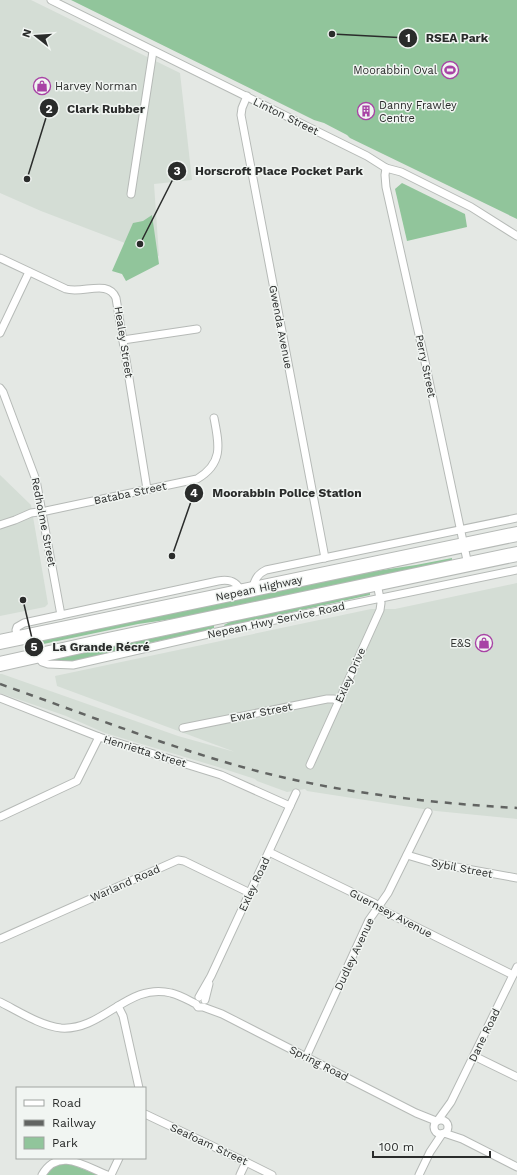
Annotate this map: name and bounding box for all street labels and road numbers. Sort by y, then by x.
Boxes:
street label: Linton Street [251,95,321,138]
street label: Gwenda Avenue [266,284,295,370]
street label: Healey Street [111,305,136,379]
street label: Perry Street [412,333,439,399]
street label: Redholme Street [28,476,59,568]
street label: Bataba Street [93,479,168,508]
street label: Nepean Highway [214,573,304,604]
street label: Nepean Hwy Service Road [206,600,346,641]
street label: Exley Drive [333,646,368,705]
street label: Ewar Street [229,700,294,725]
street label: Henrietta Street [102,733,188,770]
street label: Exley Road [236,855,273,913]
street label: Sybil Street [430,856,494,881]
street label: Warland Road [88,862,162,905]
street label: Guernsey Avenue [347,886,434,941]
street label: Dudley Avenue [332,916,377,993]
street label: Dane Road [466,1006,503,1064]
street label: Spring Road [287,1043,350,1084]
street label: Seafoam Street [168,1121,250,1168]

